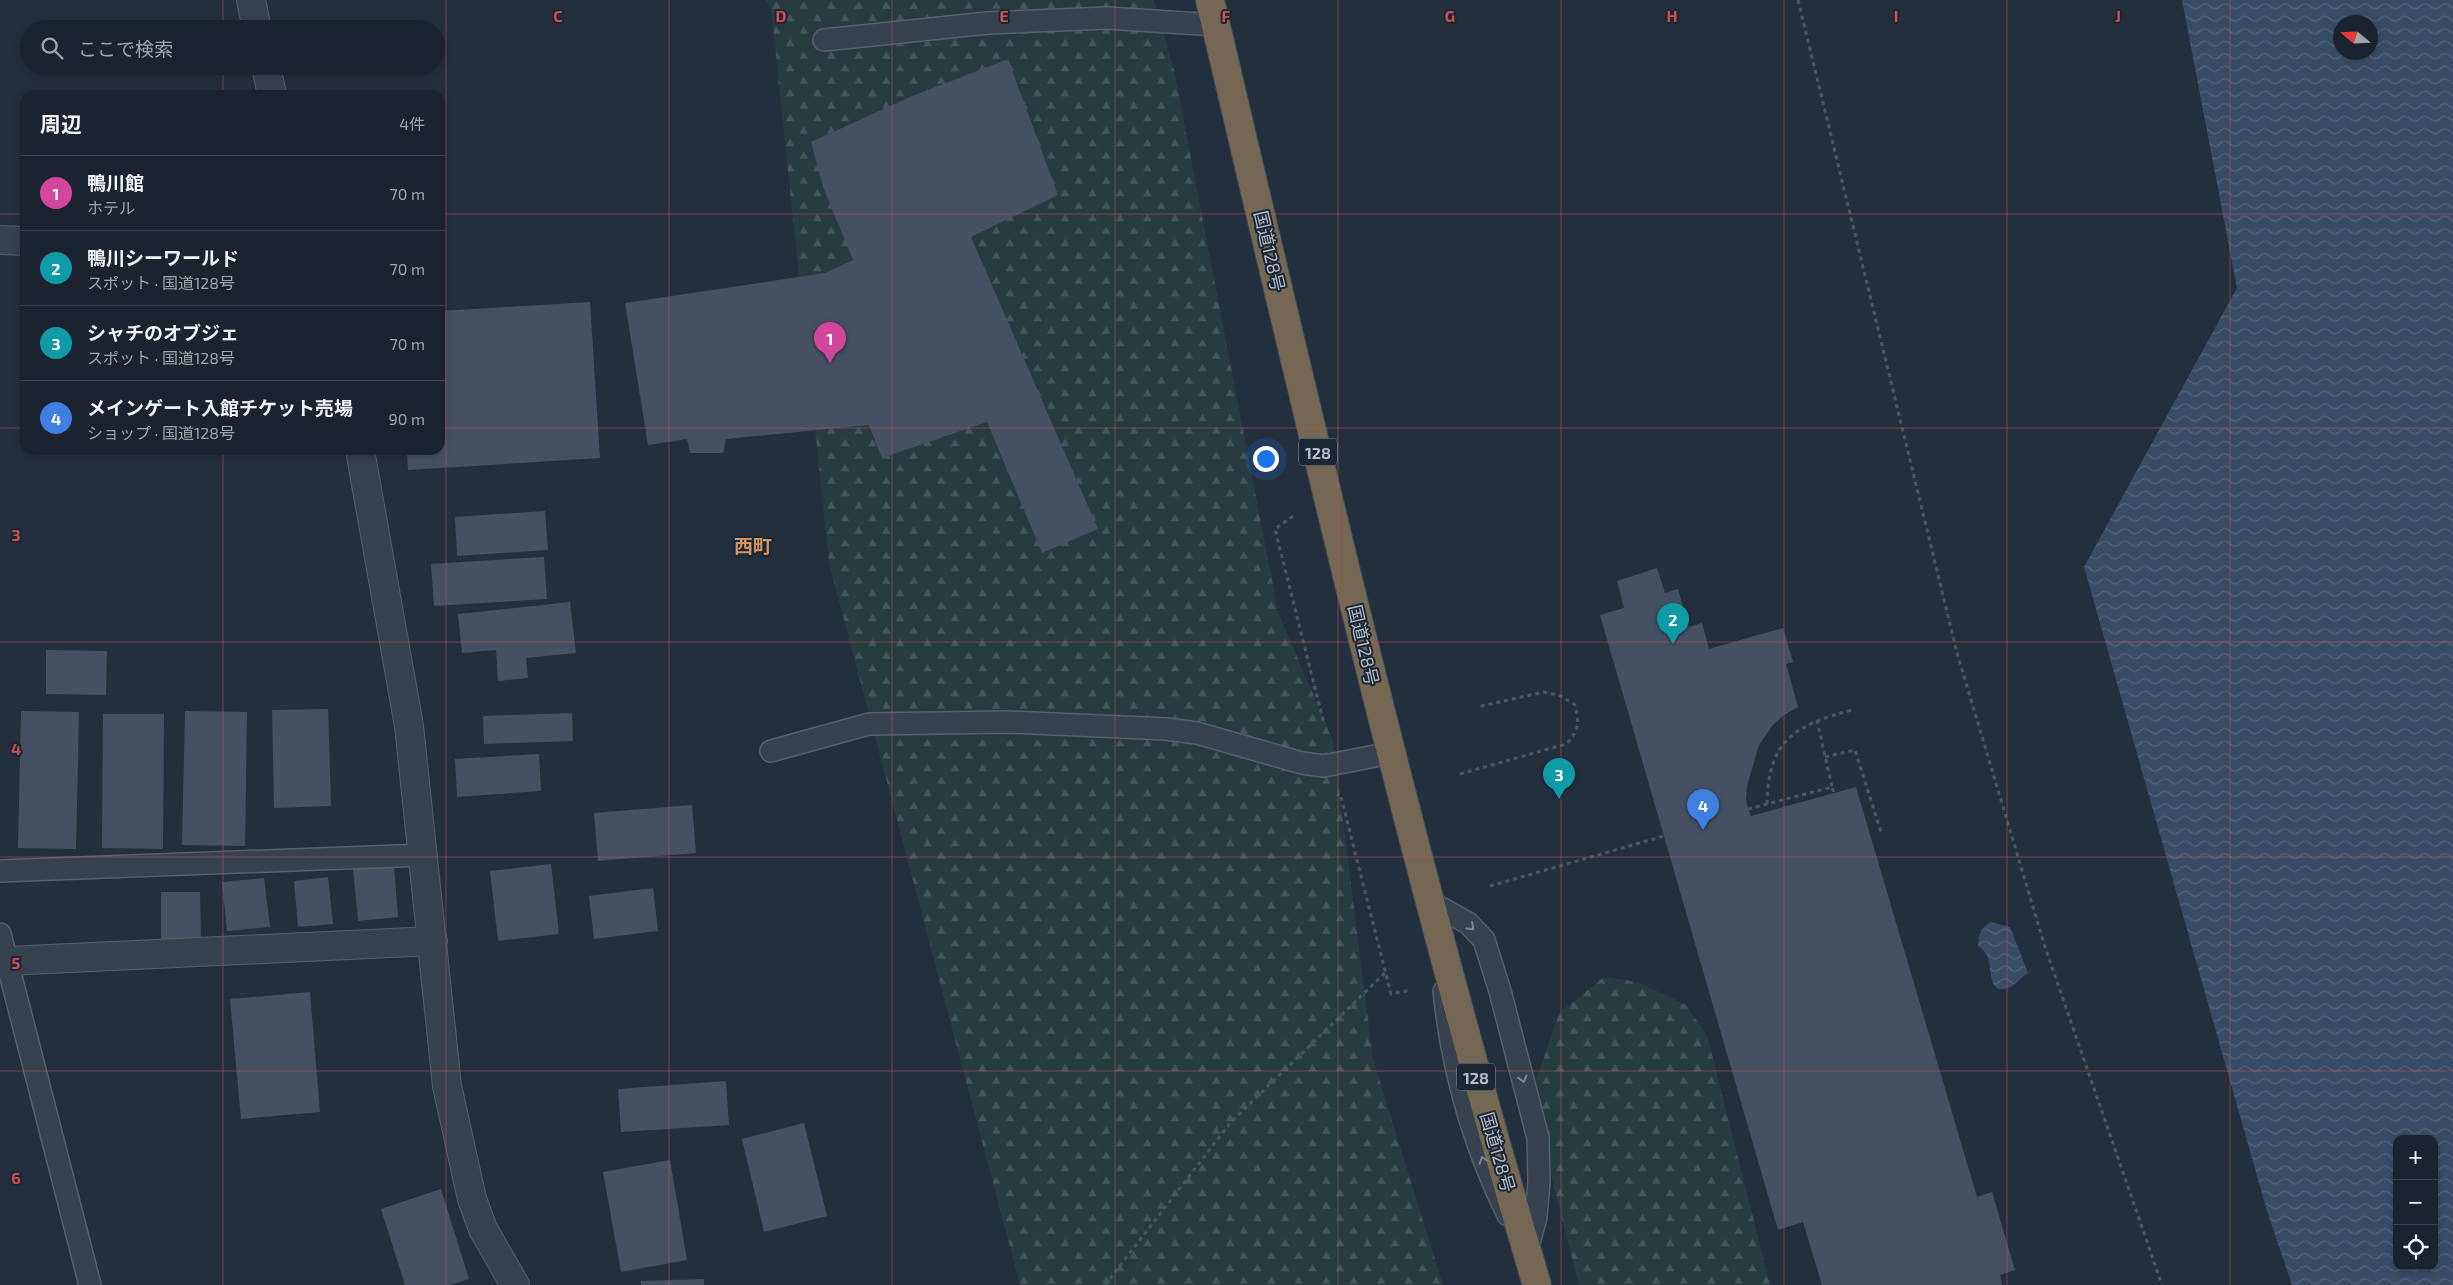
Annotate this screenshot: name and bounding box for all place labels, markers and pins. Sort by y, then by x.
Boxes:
pin: 1 [814,322,846,363]
pin: 2 [1657,603,1689,644]
pin: 3 [1543,758,1575,799]
pin: 4 [1687,789,1719,830]

